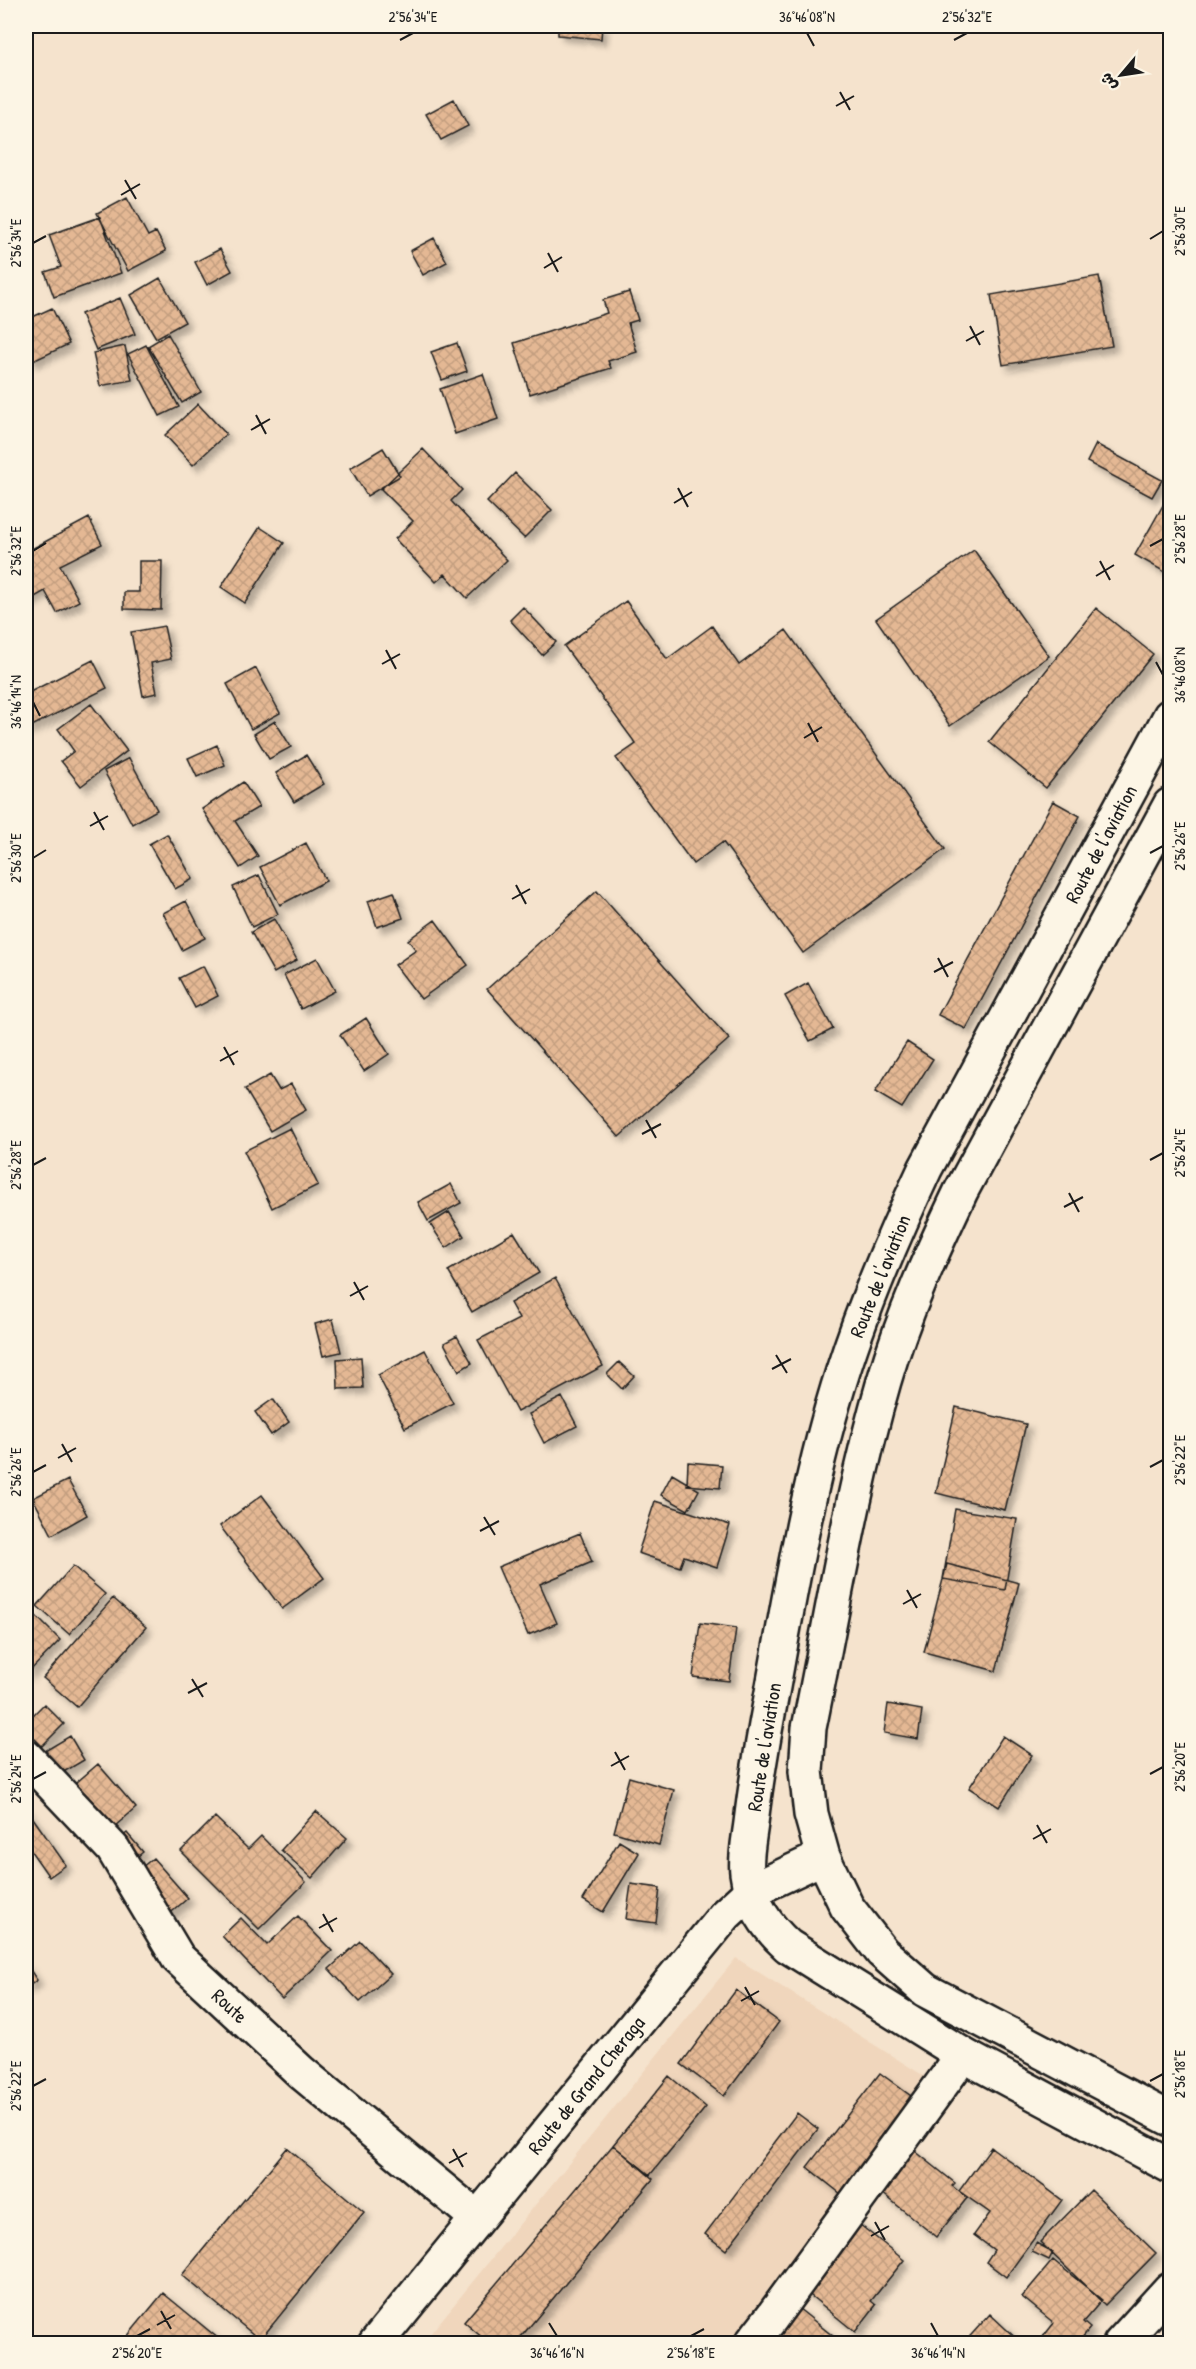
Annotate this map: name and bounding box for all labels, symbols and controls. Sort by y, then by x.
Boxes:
text: 2°56'34"E [389,6,438,27]
text: 36°46'08"N [779,6,835,27]
text: 2°56'32"E [942,6,992,27]
north arrow [1091,45,1151,105]
text: ش [1094,69,1122,95]
text: 2°56'30"E [1169,206,1190,256]
text: 2°56'34"E [5,218,26,267]
text: 2°56'28"E [1169,514,1190,564]
text: 2°56'32"E [5,526,26,576]
text: 36°46'08"N [1169,647,1190,703]
text: 36°46'14"N [5,675,26,729]
street label: Route de l'aviation [1058,780,1143,908]
text: 2°56'26"E [1169,821,1190,871]
text: 2°56'30"E [5,833,26,883]
text: 2°56'24"E [1169,1128,1190,1178]
text: 2°56'28"E [5,1140,26,1190]
street label: Route de l'aviation [843,1210,916,1341]
text: 2°56'22"E [1169,1434,1190,1485]
text: 2°56'26"E [5,1447,26,1497]
street label: Route de l'aviation [740,1681,787,1813]
text: 2°56'20"E [1169,1742,1190,1792]
text: 2°56'24"E [5,1754,26,1804]
street label: Route [206,1982,254,2029]
street label: Route de Grand Cheraga [521,2010,650,2160]
text: 2°56'18"E [1169,2049,1190,2098]
text: 2°56'22"E [5,2060,26,2111]
text: 2°56'20"E [112,2342,162,2363]
text: 36°46'16"N [530,2342,584,2363]
text: 2°56'18"E [667,2342,716,2363]
text: 36°46'14"N [911,2342,965,2363]

